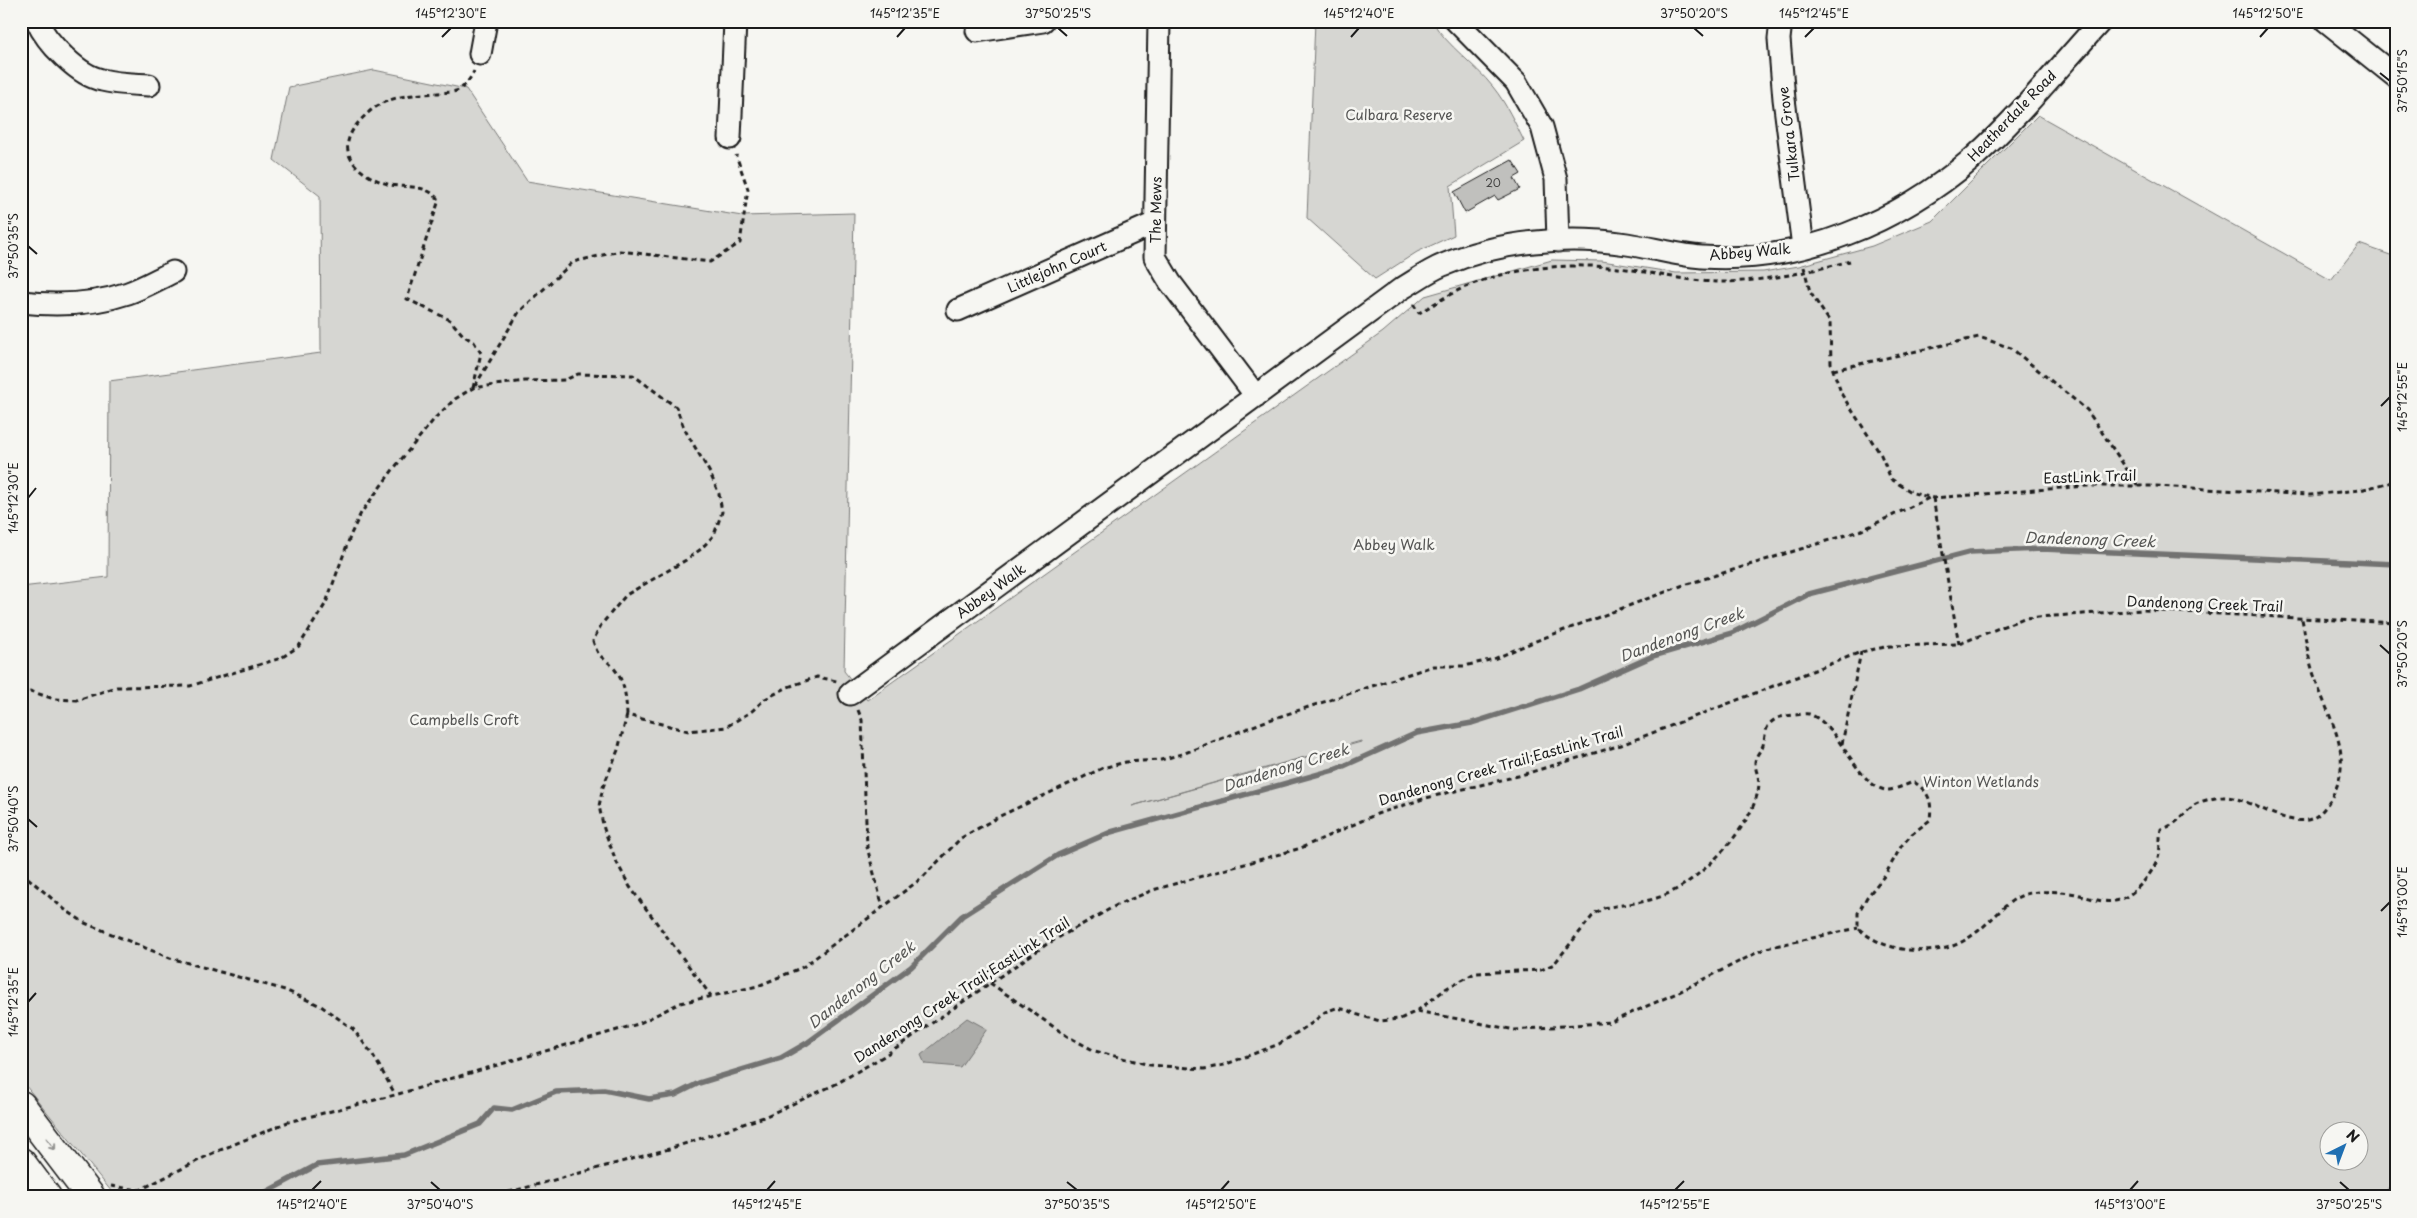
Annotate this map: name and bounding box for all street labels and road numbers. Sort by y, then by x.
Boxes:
street label: Heatherdale Road [1962,65,2061,166]
street label: Tulkara Grove [1772,86,1805,183]
street label: The Mews [1144,176,1167,244]
street label: Littlejohn Court [1004,235,1110,298]
street label: Abbey Walk [1708,237,1792,266]
street label: EastLink Trail [2043,464,2137,489]
street label: Abbey Walk [952,558,1030,623]
street label: Dandenong Creek Trail [2126,590,2284,617]
street label: Dandenong Creek Trail;EastLink Trail [1376,720,1626,811]
street label: Dandenong Creek Trail;EastLink Trail [850,912,1074,1067]

